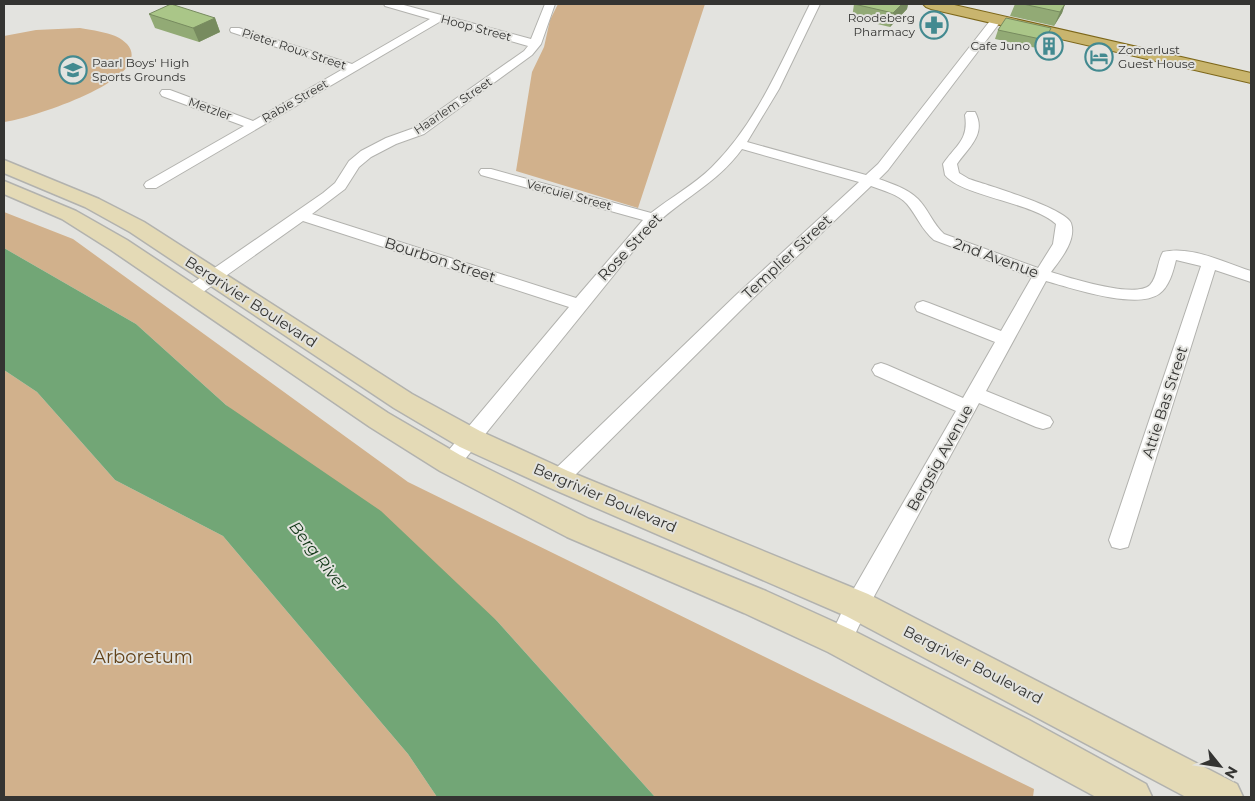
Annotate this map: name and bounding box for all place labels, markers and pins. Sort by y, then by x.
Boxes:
place label: Roodeberg Pharmacy [848,10,915,39]
pharmacy icon: Roodeberg Pharmacy [919,10,949,40]
building icon: Cafe Juno [1034,31,1064,61]
place label: Cafe Juno [970,38,1030,53]
hotel icon: Zomerlust Guest House [1084,42,1114,72]
place label: Zomerlust Guest House [1118,42,1195,71]
school or university icon: Paarl Boys' High Sports Grounds [58,55,88,85]
place label: Paarl Boys' High Sports Grounds [92,55,189,84]

